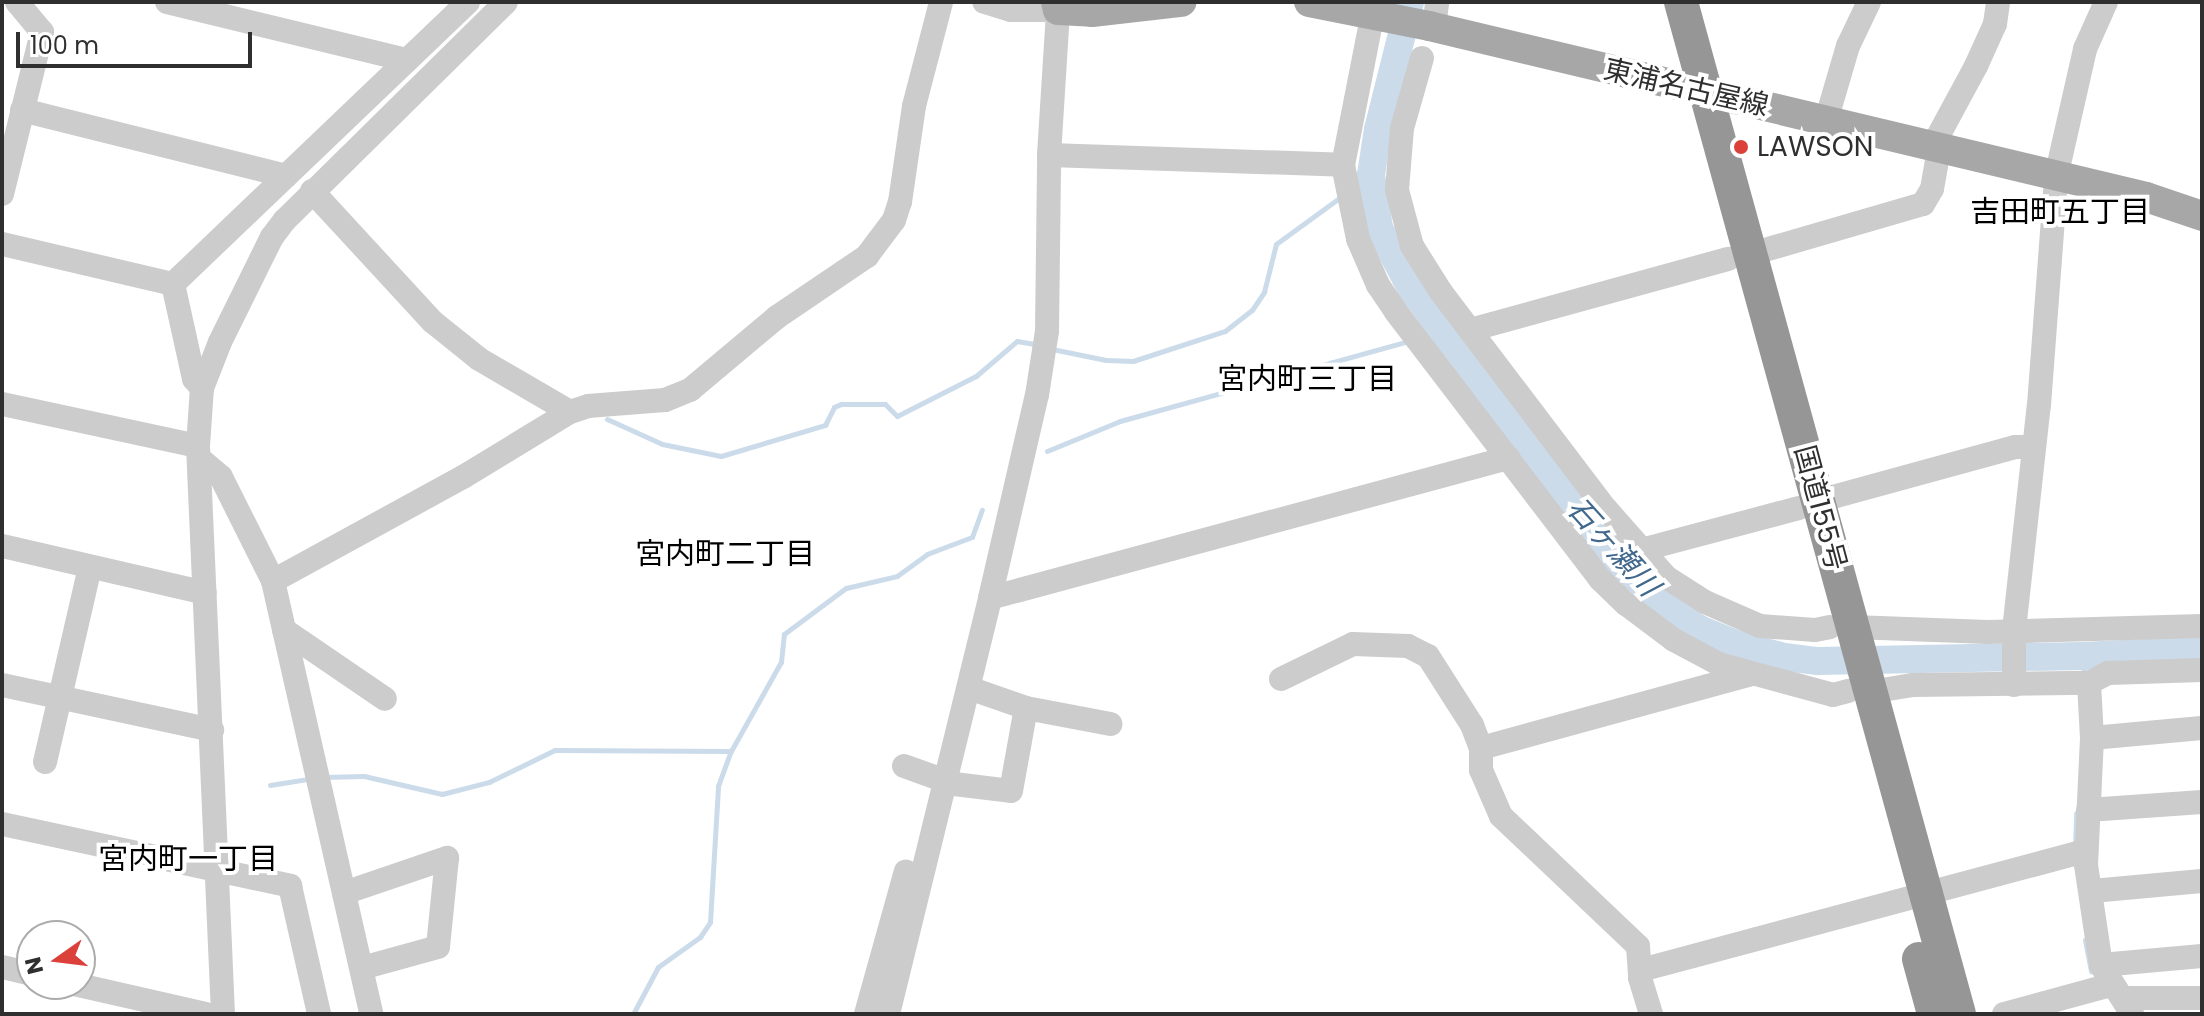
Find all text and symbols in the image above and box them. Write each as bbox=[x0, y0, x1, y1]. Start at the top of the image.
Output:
scale bar bbox=[20, 16, 256, 66]
text: 100 m bbox=[30, 29, 99, 62]
street label: 東浦名古屋線 bbox=[1600, 53, 1772, 123]
place label: LAWSON bbox=[1757, 130, 1873, 164]
marker: LAWSON bbox=[1732, 138, 1750, 156]
district label: 吉田町五丁目 bbox=[1970, 194, 2150, 230]
district label: 宮内町三丁目 bbox=[1217, 361, 1397, 397]
street label: 国道155号 bbox=[1787, 442, 1853, 574]
water label: 石ヶ瀬川 bbox=[1559, 490, 1667, 604]
district label: 宮内町二丁目 bbox=[635, 536, 815, 572]
district label: 宮内町一丁目 bbox=[98, 841, 278, 877]
north arrow bbox=[16, 920, 96, 1000]
text: N bbox=[17, 954, 51, 977]

